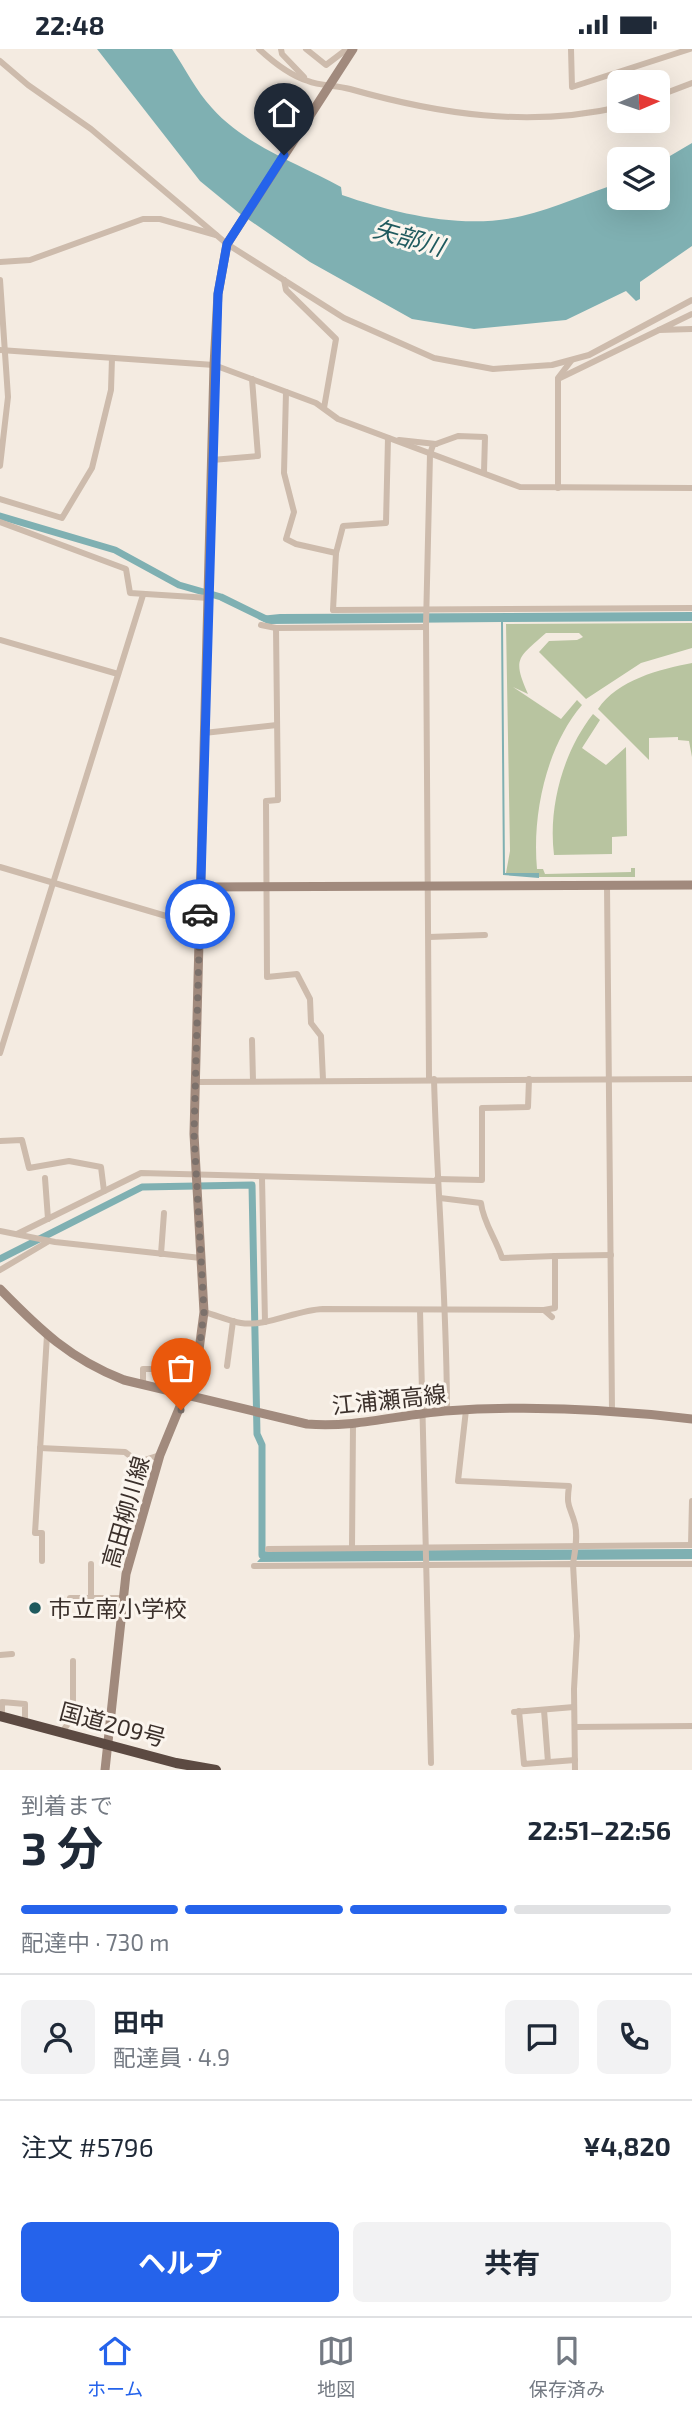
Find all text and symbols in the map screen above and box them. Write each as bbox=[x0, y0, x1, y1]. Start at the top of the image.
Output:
text: 22:48 bbox=[35, 9, 105, 40]
north arrow bbox=[607, 70, 670, 133]
map controls bbox=[607, 70, 670, 210]
pin bbox=[254, 83, 314, 155]
icon: home bbox=[265, 94, 303, 132]
button: layers bbox=[607, 147, 670, 210]
water label: 矢部川 bbox=[370, 213, 450, 262]
courier bbox=[165, 879, 235, 949]
icon: car bbox=[181, 895, 219, 933]
pin bbox=[151, 1338, 211, 1410]
icon: bag bbox=[162, 1349, 200, 1387]
street label: 江浦瀬高線 bbox=[330, 1379, 448, 1419]
street label: 高田柳川線 bbox=[96, 1453, 154, 1571]
place label: 市立南小学校 bbox=[49, 1594, 187, 1622]
marker: 市立南小学校 bbox=[27, 1600, 43, 1616]
street label: 国道209号 bbox=[57, 1696, 169, 1752]
text: 到着まで bbox=[21, 1791, 113, 1819]
text: 22:51–22:56 bbox=[527, 1814, 671, 1845]
text: 3 分 bbox=[21, 1819, 103, 1874]
text: 配達中 · 730 m bbox=[21, 1928, 169, 1956]
button: person bbox=[21, 2000, 95, 2074]
button: chat bbox=[505, 2000, 579, 2074]
button: phone bbox=[597, 2000, 671, 2074]
text: 田中 bbox=[113, 2006, 165, 2037]
text: 配達員 · 4.9 bbox=[113, 2043, 230, 2071]
text: ¥4,820 bbox=[583, 2130, 671, 2161]
text: 注文 #5796 bbox=[21, 2131, 154, 2162]
button: ヘルプ bbox=[21, 2222, 339, 2302]
button: 共有 bbox=[353, 2222, 671, 2302]
tab: ホーム bbox=[87, 2332, 143, 2401]
tab: 地図 bbox=[317, 2332, 355, 2401]
tab: 保存済み bbox=[529, 2332, 605, 2401]

